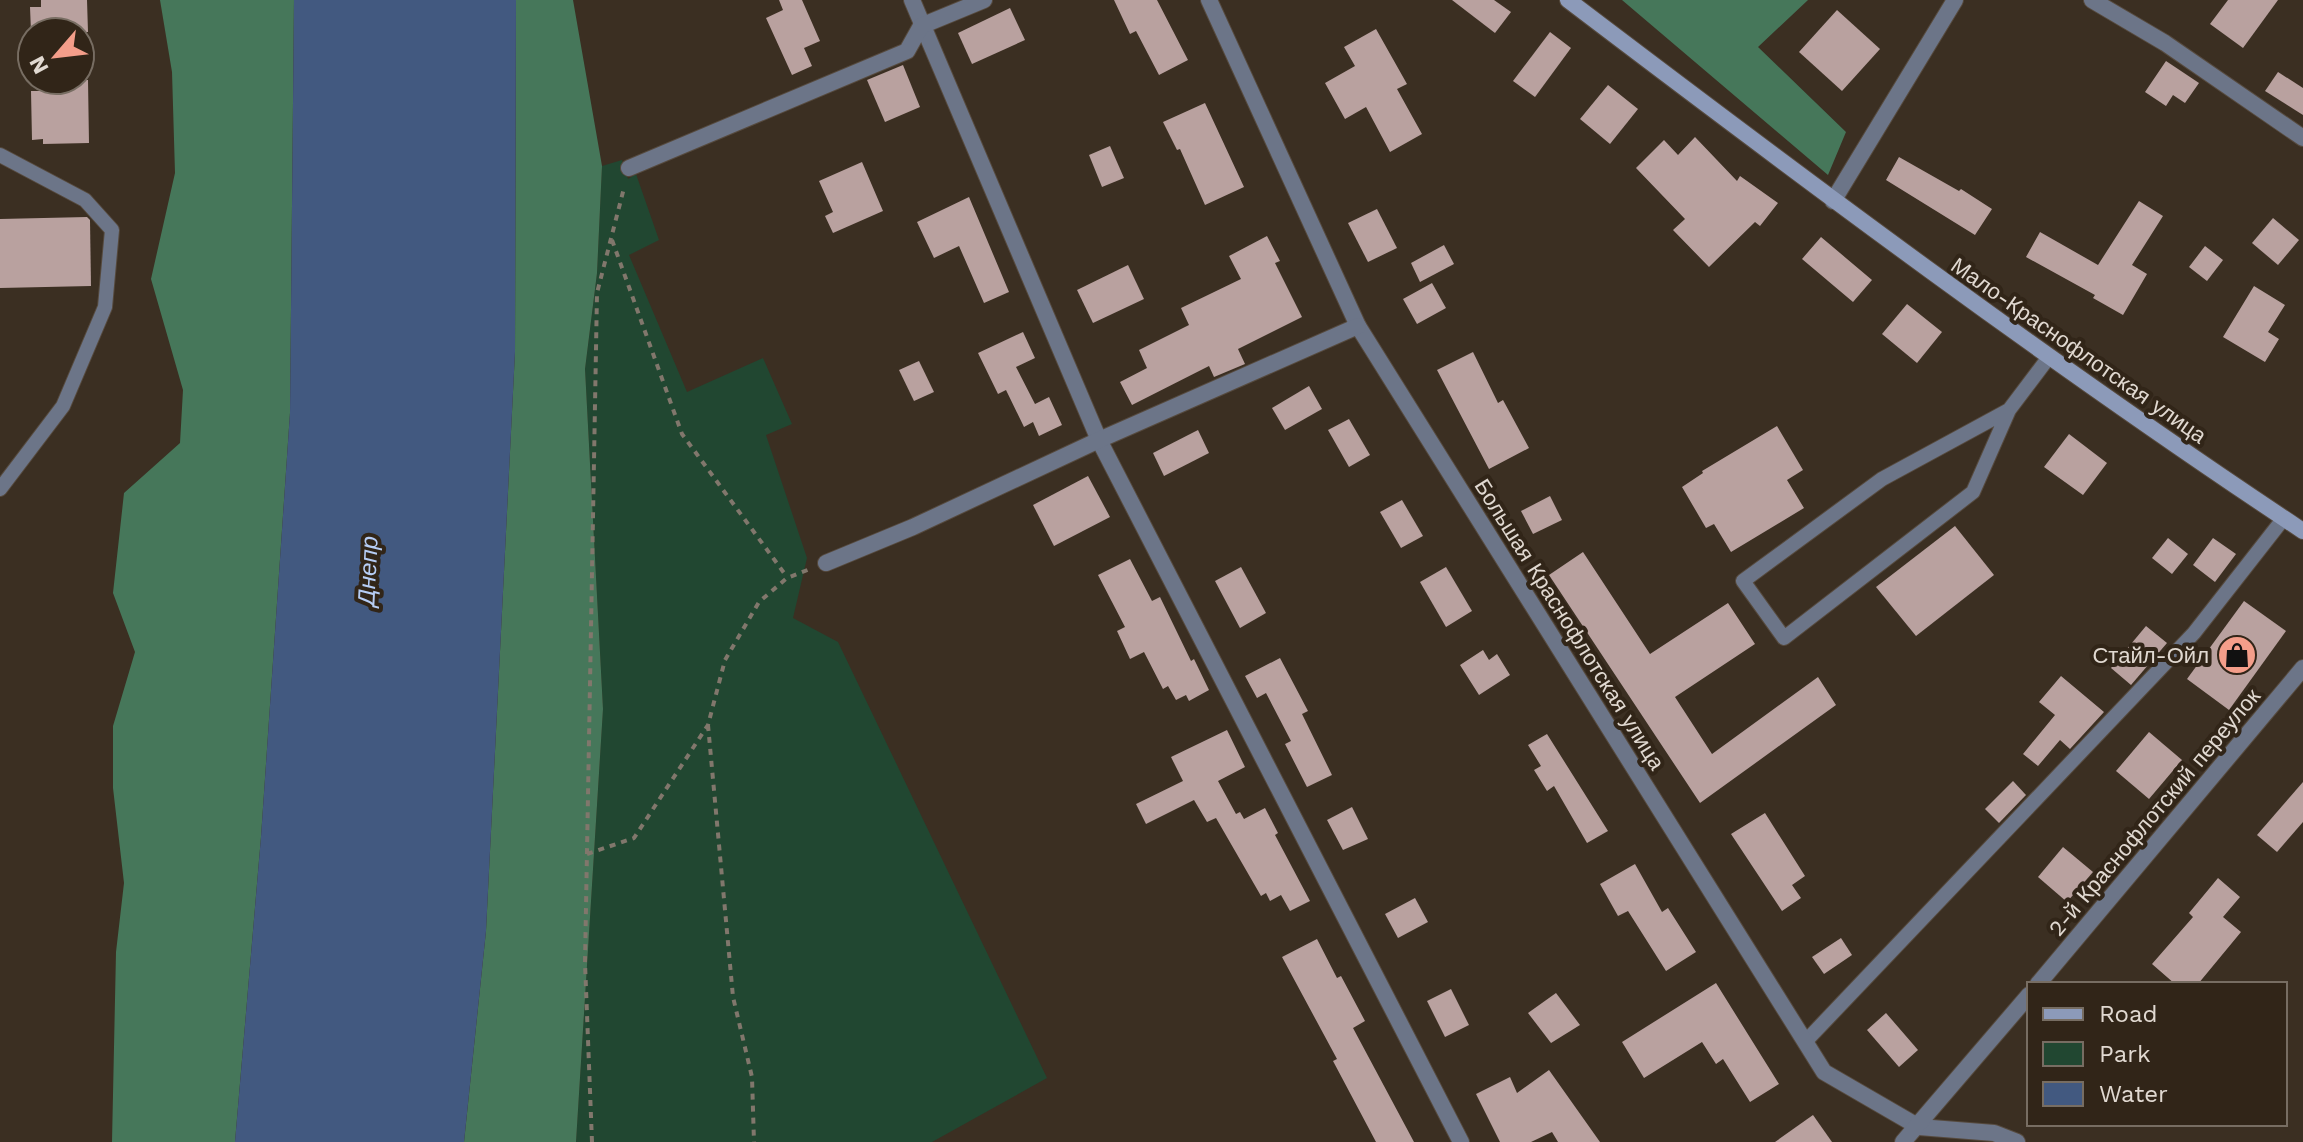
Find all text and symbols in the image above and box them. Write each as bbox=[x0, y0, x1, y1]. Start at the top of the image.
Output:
north arrow bbox=[16, 16, 96, 96]
text: N bbox=[24, 52, 54, 78]
street label: Мало-Краснофлотская улица bbox=[1946, 253, 2212, 449]
street label: Большая Краснофлотская улица bbox=[1469, 474, 1670, 775]
water label: Днепр bbox=[352, 535, 384, 610]
shop icon: Стайл-Ойл bbox=[2216, 634, 2258, 676]
place label: Стайл-Ойл bbox=[2092, 643, 2209, 668]
street label: 2-й Краснофлотский переулок bbox=[2044, 683, 2265, 941]
legend bbox=[2027, 982, 2287, 1126]
text: Road bbox=[2099, 1000, 2158, 1028]
text: Park bbox=[2099, 1040, 2151, 1068]
text: Water bbox=[2099, 1080, 2168, 1108]

